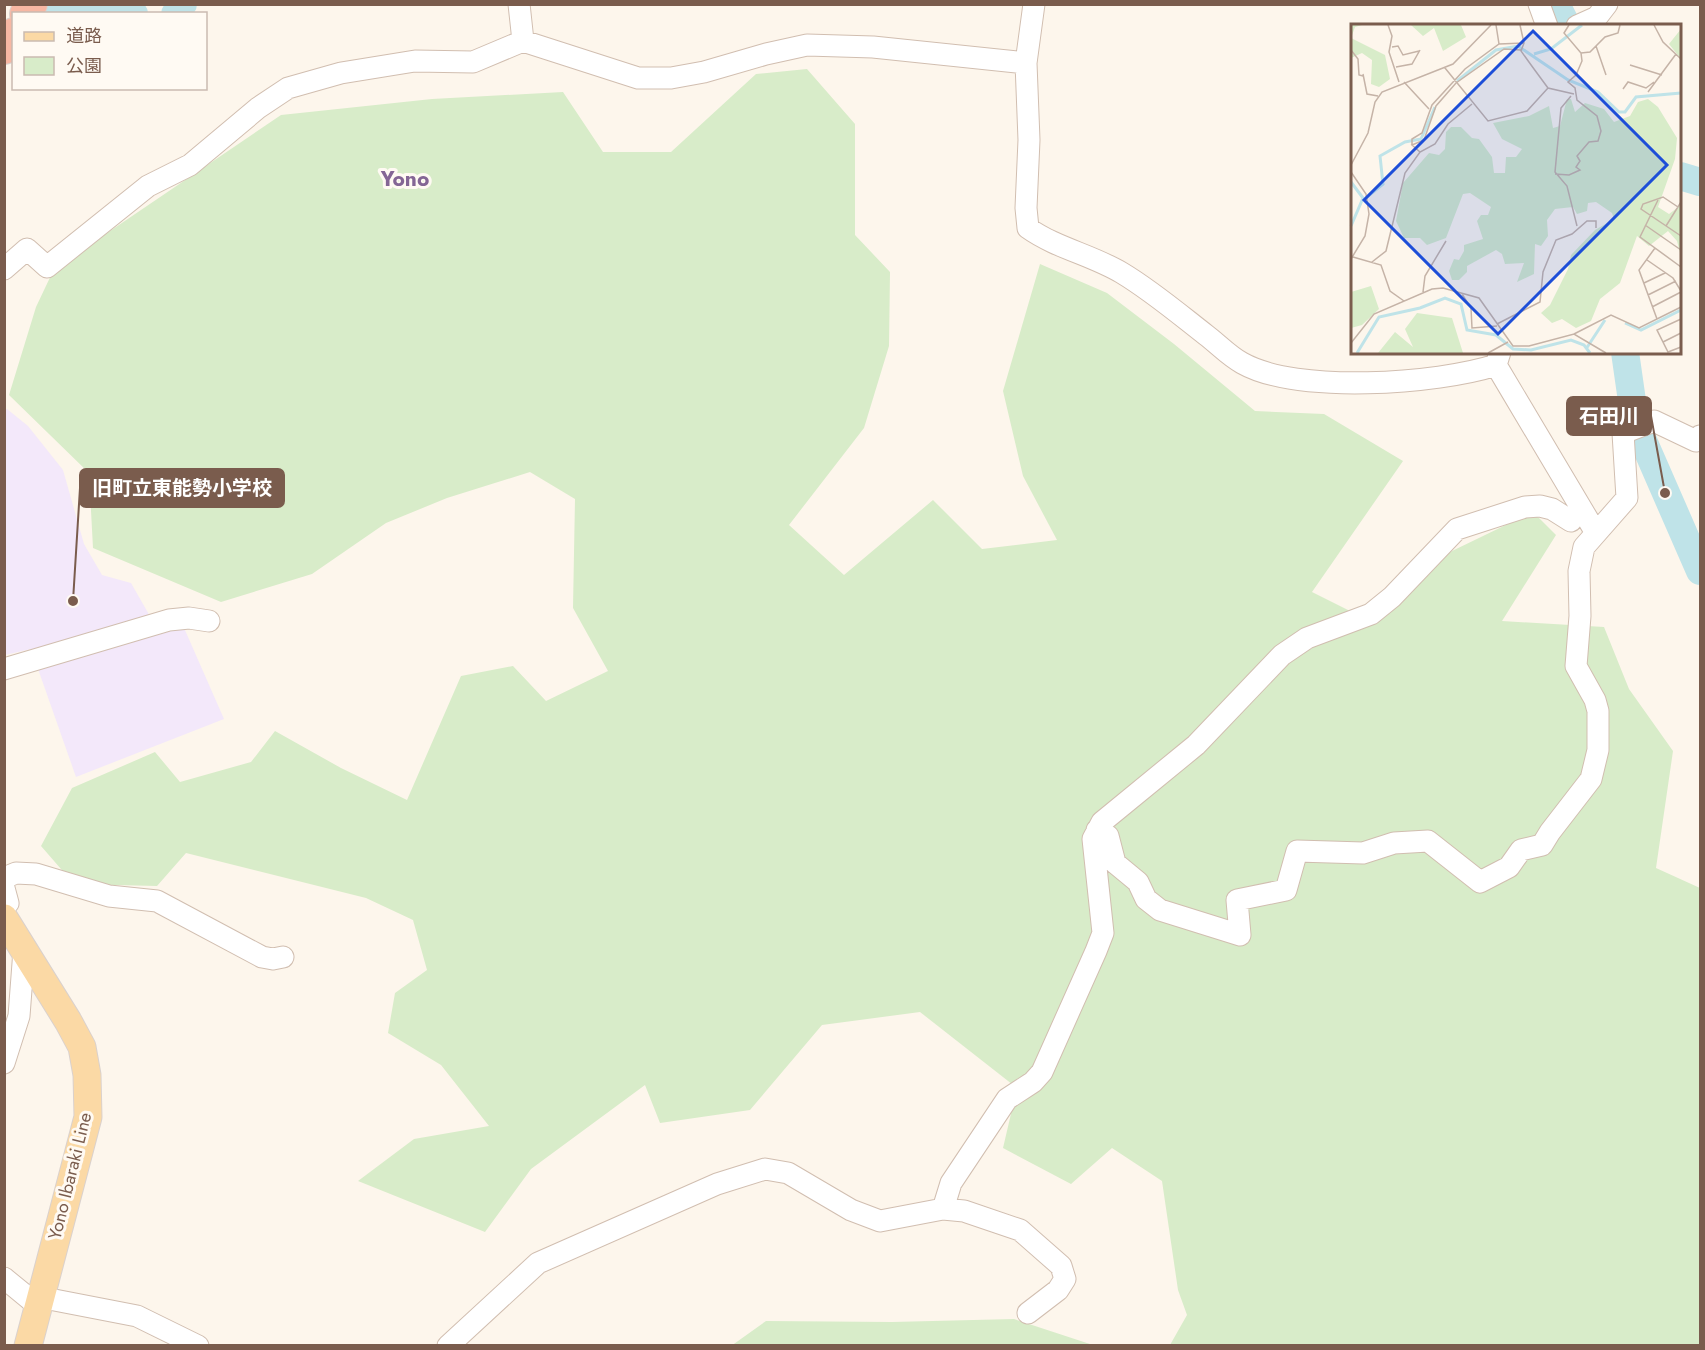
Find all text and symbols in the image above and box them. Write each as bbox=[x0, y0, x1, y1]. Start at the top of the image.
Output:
legend bbox=[12, 12, 207, 90]
text: 道路 bbox=[66, 23, 102, 49]
inset map bbox=[1351, 24, 1681, 354]
text: 公園 bbox=[66, 53, 102, 79]
district label: Yono bbox=[380, 164, 429, 194]
callout: 石田川 bbox=[1567, 397, 1651, 435]
text: 石田川 bbox=[1579, 402, 1639, 431]
callout: 旧町立東能勢小学校 bbox=[80, 469, 284, 507]
text: 旧町立東能勢小学校 bbox=[92, 474, 272, 503]
street label: Yono Ibaraki Line bbox=[42, 1110, 98, 1242]

